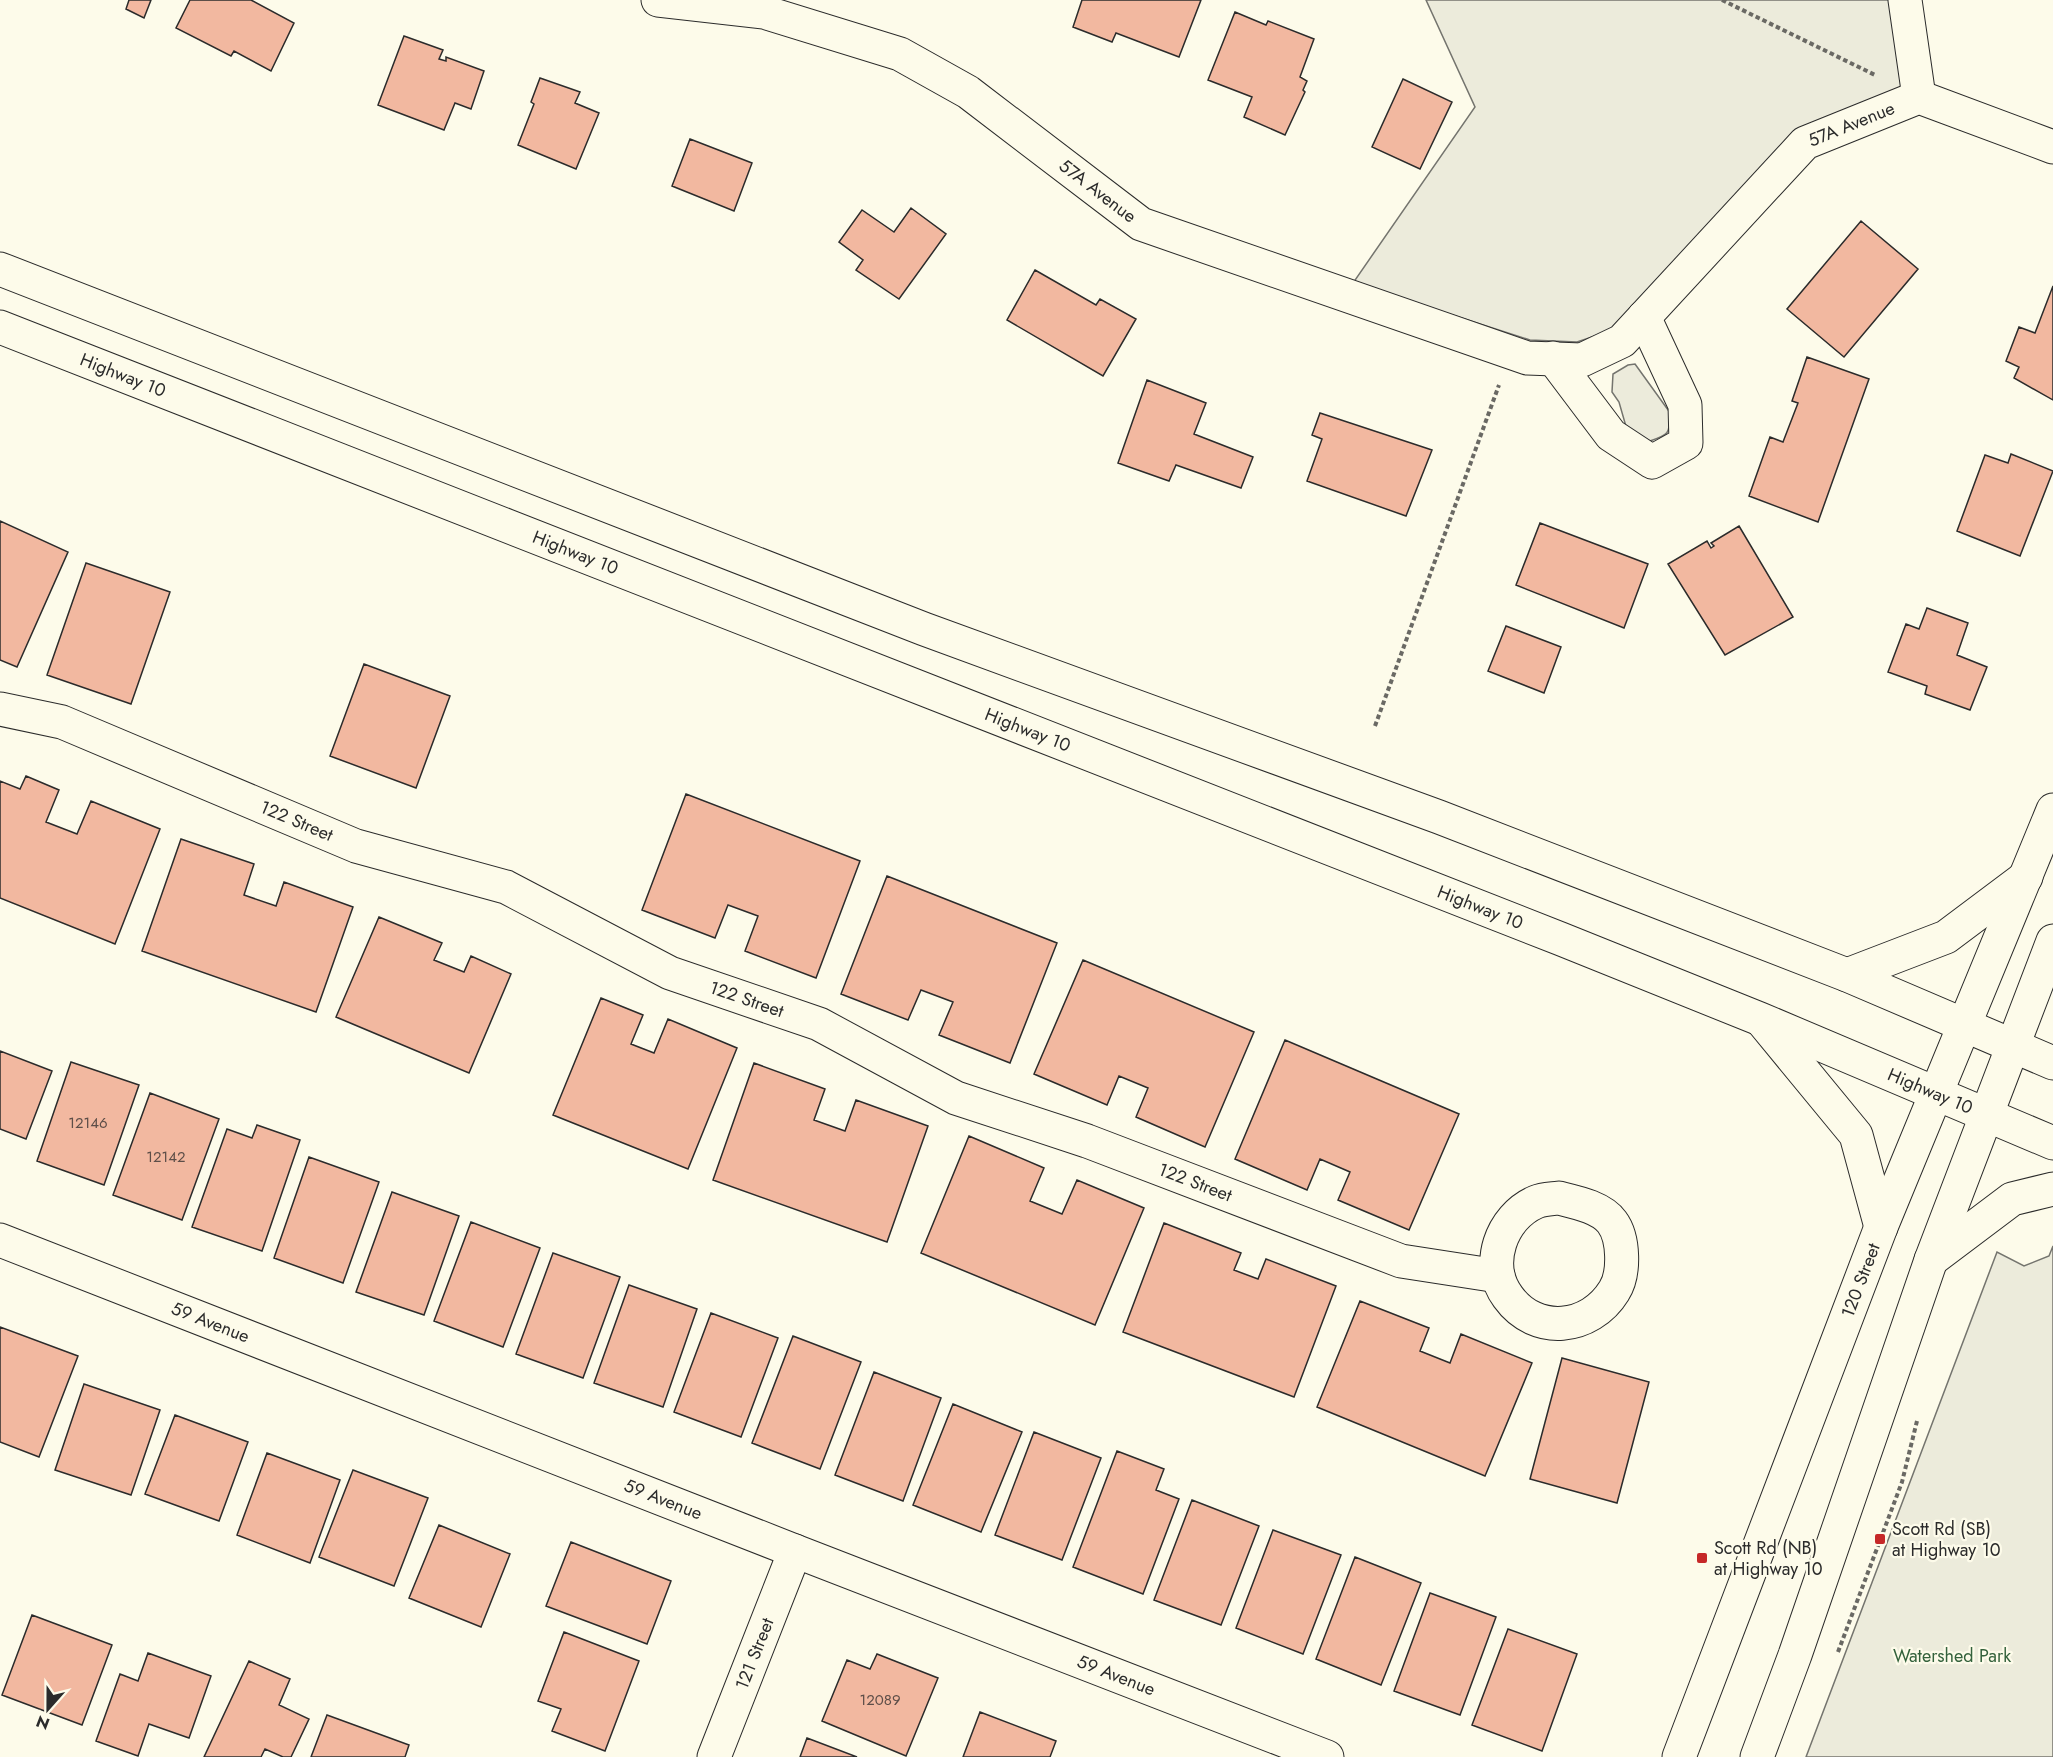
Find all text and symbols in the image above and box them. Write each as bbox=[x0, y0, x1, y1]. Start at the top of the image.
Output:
street label: 57A Avenue bbox=[1804, 95, 1898, 153]
street label: 57A Avenue bbox=[1054, 153, 1142, 229]
street label: Highway 10 bbox=[76, 347, 170, 404]
street label: Highway 10 bbox=[529, 524, 622, 581]
street label: Highway 10 bbox=[981, 701, 1075, 759]
street label: 122 Street bbox=[256, 794, 338, 848]
street label: Highway 10 bbox=[1434, 879, 1527, 936]
street label: 122 Street bbox=[706, 974, 788, 1024]
street label: Highway 10 bbox=[1884, 1061, 1977, 1121]
house number: 12146 bbox=[68, 1112, 108, 1134]
house number: 12142 bbox=[146, 1146, 186, 1168]
street label: 122 Street bbox=[1155, 1156, 1236, 1208]
street label: 120 Street bbox=[1835, 1239, 1887, 1321]
street label: 59 Avenue bbox=[168, 1295, 253, 1349]
street label: 59 Avenue bbox=[620, 1472, 706, 1526]
place label: Scott Rd (SB) at Highway 10 bbox=[1892, 1516, 2001, 1563]
marker: Scott Rd (SB) at Highway 10 bbox=[1873, 1532, 1887, 1546]
place label: Scott Rd (NB) at Highway 10 bbox=[1714, 1535, 1823, 1582]
marker: Scott Rd (NB) at Highway 10 bbox=[1695, 1551, 1709, 1565]
street label: 121 Street bbox=[729, 1613, 781, 1693]
park label: Watershed Park bbox=[1893, 1643, 2011, 1669]
street label: 59 Avenue bbox=[1073, 1648, 1159, 1702]
north arrow bbox=[18, 1679, 78, 1739]
house number: 12089 bbox=[859, 1689, 901, 1711]
text: N bbox=[33, 1710, 53, 1736]

